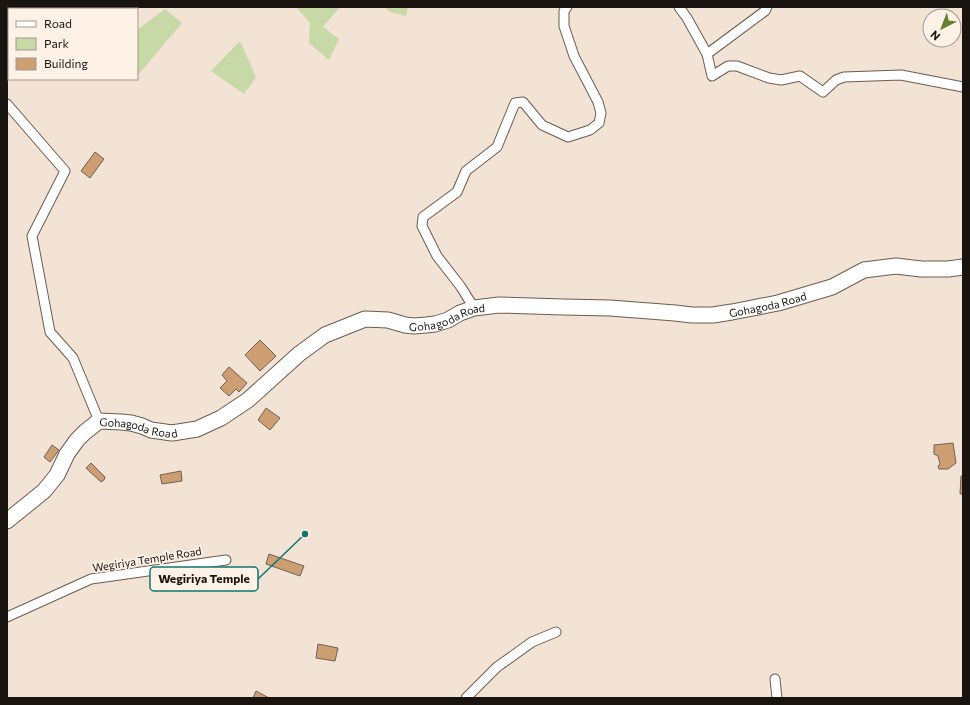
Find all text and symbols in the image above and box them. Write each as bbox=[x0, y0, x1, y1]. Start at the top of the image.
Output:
legend bbox=[8, 8, 138, 80]
north arrow bbox=[922, 8, 962, 48]
text: Road bbox=[44, 16, 72, 30]
text: N bbox=[928, 28, 942, 43]
text: Park bbox=[44, 36, 70, 50]
text: Building bbox=[44, 56, 88, 70]
street label: Gohagoda Road bbox=[728, 288, 808, 319]
street label: Gohagoda Road bbox=[408, 300, 486, 333]
street label: Gohagoda Road bbox=[99, 415, 178, 440]
street label: Wegiriya Temple Road bbox=[92, 544, 202, 574]
callout: Wegiriya Temple bbox=[150, 567, 258, 591]
text: Wegiriya Temple bbox=[158, 571, 250, 585]

